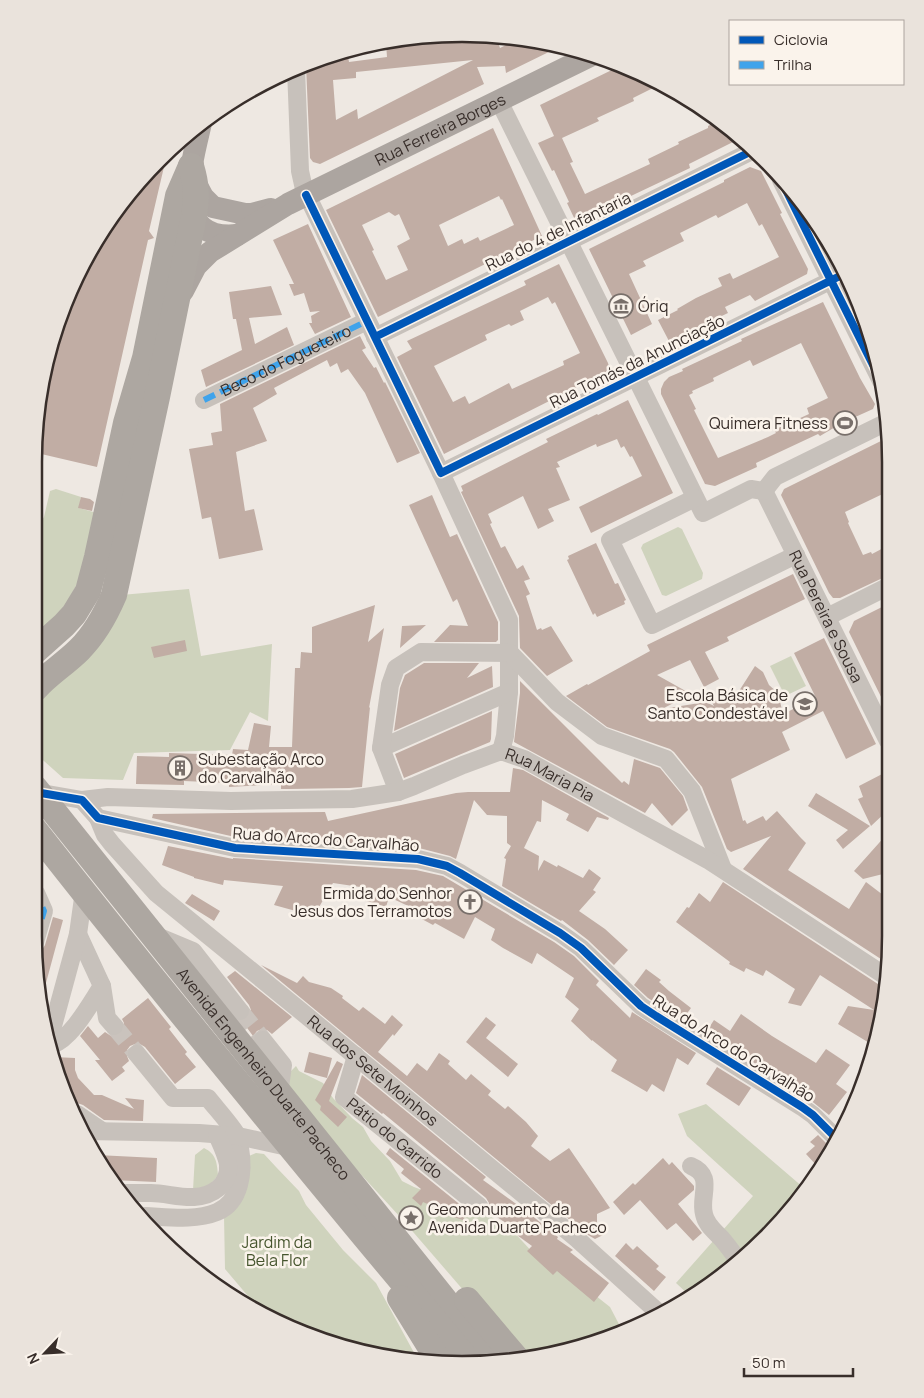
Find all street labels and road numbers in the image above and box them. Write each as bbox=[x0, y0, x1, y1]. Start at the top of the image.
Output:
street label: Rua Ferreira Borges bbox=[371, 88, 509, 171]
street label: Rua do 4 de Infantaria bbox=[482, 186, 634, 276]
street label: Rua Tomás da Anunciação bbox=[546, 309, 728, 413]
street label: Beco do Fogueteiro bbox=[217, 319, 355, 401]
street label: Rua Pereira e Sousa bbox=[784, 546, 868, 687]
street label: Rua Maria Pia bbox=[502, 742, 599, 807]
street label: Rua do Arco do Carvalhão bbox=[232, 821, 420, 857]
street label: Avenida Engenheiro Duarte Pacheco bbox=[172, 963, 356, 1185]
street label: Rua do Arco do Carvalhão bbox=[649, 989, 819, 1107]
street label: Rua dos Sete Moinhos bbox=[303, 1010, 443, 1131]
street label: Pátio do Garrido bbox=[342, 1093, 447, 1184]

